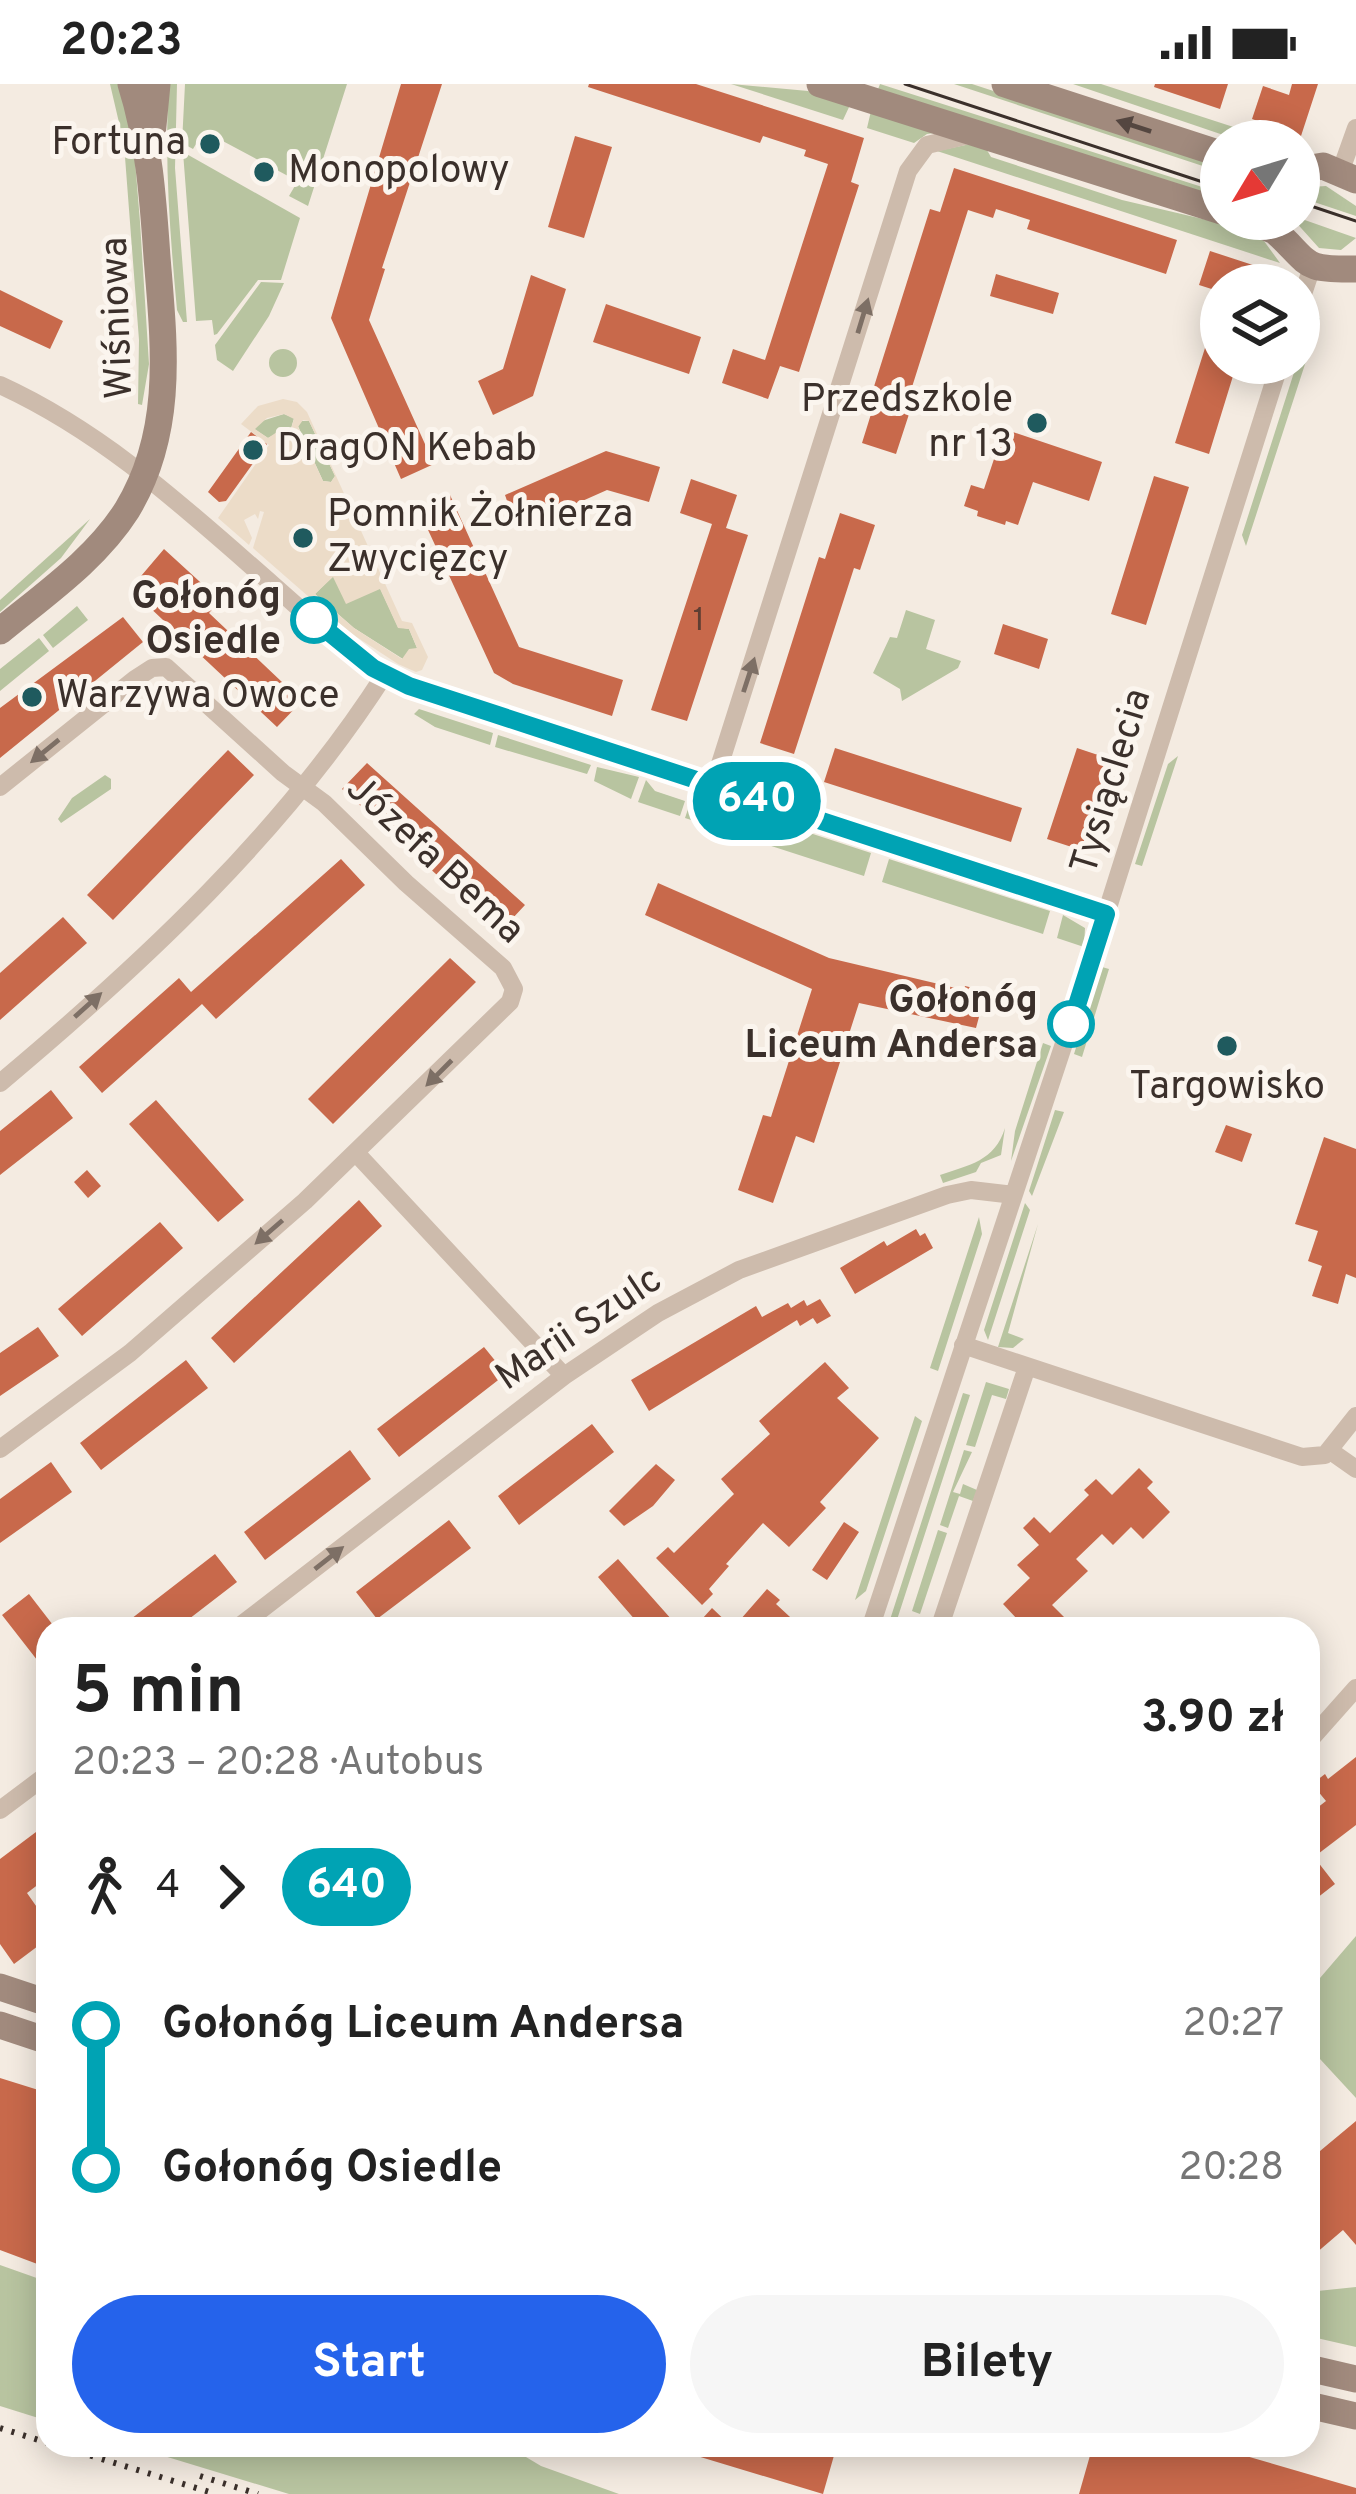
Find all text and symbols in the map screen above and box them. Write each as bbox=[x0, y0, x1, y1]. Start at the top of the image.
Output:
text: 20:23 bbox=[60, 14, 183, 71]
one-way arrow bbox=[1115, 115, 1152, 134]
place label: Fortuna bbox=[51, 120, 186, 169]
north arrow bbox=[1200, 120, 1320, 240]
map controls bbox=[1200, 120, 1320, 384]
marker: Fortuna bbox=[197, 131, 223, 157]
place label: Monopolowy bbox=[288, 148, 510, 197]
marker: Monopolowy bbox=[251, 159, 277, 185]
street label: Wiśniowa bbox=[92, 236, 146, 400]
button: layers bbox=[1200, 264, 1320, 384]
one-way arrow bbox=[854, 297, 873, 334]
place label: Przedszkole nr 13 bbox=[801, 377, 1013, 471]
marker: Przedszkole nr 13 bbox=[1024, 410, 1050, 436]
place label: DragON Kebab bbox=[277, 426, 537, 475]
marker: DragON Kebab bbox=[240, 437, 266, 463]
place label: Pomnik Żołnierza Zwycięzcy bbox=[327, 490, 633, 586]
marker: Pomnik Żołnierza Zwycięzcy bbox=[290, 525, 316, 551]
place label: Gołonóg Osiedle bbox=[131, 574, 281, 668]
marker: Gołonóg Osiedle bbox=[292, 598, 336, 642]
house number: 1 bbox=[693, 601, 705, 643]
one-way arrow bbox=[740, 656, 759, 693]
place label: Warzywa Owoce bbox=[56, 673, 340, 722]
street label: Tysiąclecia bbox=[1062, 683, 1164, 881]
marker: Warzywa Owoce bbox=[19, 684, 45, 710]
one-way arrow bbox=[30, 738, 61, 763]
line badge: 640 bbox=[688, 762, 826, 840]
street label: Józefa Bema bbox=[335, 766, 533, 956]
text: 640 bbox=[717, 774, 797, 827]
place label: Gołonóg Liceum Andersa bbox=[745, 978, 1038, 1072]
one-way arrow bbox=[73, 992, 102, 1019]
marker: Gołonóg Liceum Andersa bbox=[1049, 1002, 1093, 1046]
marker: Targowisko bbox=[1214, 1033, 1240, 1059]
one-way arrow bbox=[425, 1059, 453, 1087]
place label: Targowisko bbox=[1129, 1064, 1325, 1113]
one-way arrow bbox=[254, 1218, 284, 1245]
street label: Marii Szulc bbox=[488, 1257, 672, 1403]
one-way arrow bbox=[313, 1546, 344, 1570]
text: 5 min bbox=[72, 1653, 244, 1736]
text: 3.90 zł bbox=[1141, 1691, 1284, 1748]
text: 20:23 – 20:28 · Autobus bbox=[72, 1740, 484, 1789]
icon: walk bbox=[72, 1854, 138, 1920]
icon: forward bbox=[198, 1854, 264, 1920]
text: 640 bbox=[306, 1860, 387, 1913]
text: 4 bbox=[156, 1863, 180, 1912]
text: Gołonóg Liceum Andersa bbox=[162, 1997, 684, 2054]
text: 20:27 bbox=[1182, 2001, 1284, 2050]
text: Gołonóg Osiedle bbox=[162, 2141, 502, 2198]
text: 20:28 bbox=[1179, 2145, 1284, 2194]
button: Start bbox=[72, 2295, 666, 2433]
button: Bilety bbox=[690, 2295, 1284, 2433]

